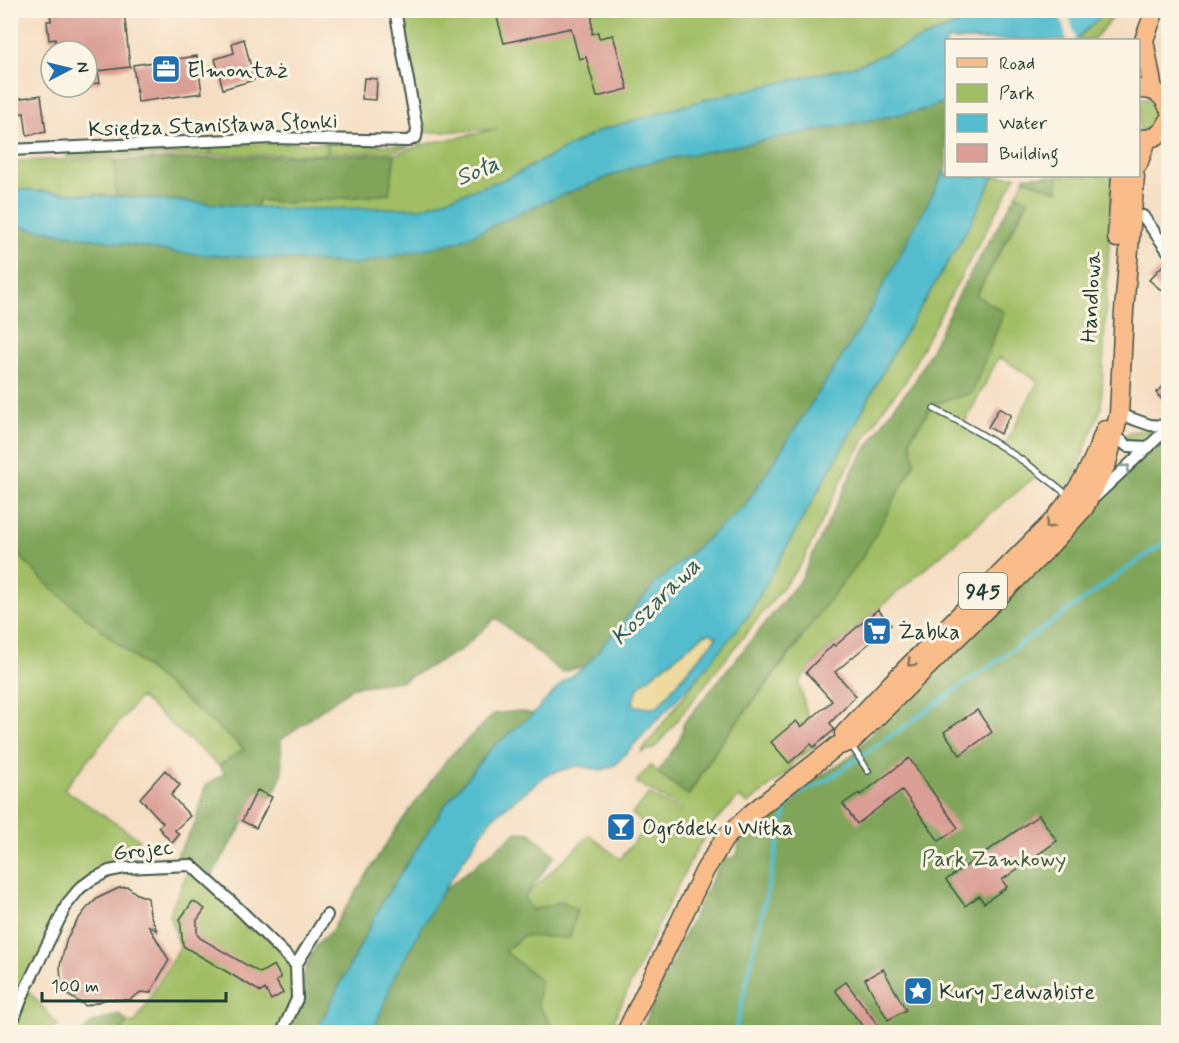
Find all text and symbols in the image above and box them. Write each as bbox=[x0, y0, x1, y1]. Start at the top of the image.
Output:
north arrow bbox=[39, 39, 99, 99]
legend bbox=[945, 39, 1140, 177]
text: Road bbox=[999, 52, 1035, 76]
office icon: Elmontaż bbox=[150, 53, 182, 85]
place label: Elmontaż bbox=[187, 57, 289, 85]
text: N bbox=[71, 61, 93, 74]
text: Park bbox=[999, 82, 1035, 106]
street label: Księdza Stanisława Słonki bbox=[88, 108, 338, 144]
text: Water bbox=[999, 112, 1048, 136]
text: Building bbox=[999, 142, 1059, 168]
water label: Soła bbox=[451, 149, 504, 194]
street label: Handlowa bbox=[1076, 250, 1108, 344]
one-way arrow bbox=[1119, 464, 1130, 475]
one-way arrow bbox=[1045, 517, 1056, 528]
water label: Koszarawa bbox=[604, 551, 708, 653]
road number: 945 bbox=[959, 573, 1007, 609]
supermarket icon: Żabka bbox=[861, 615, 893, 647]
place label: Żabka bbox=[898, 619, 960, 647]
one-way arrow bbox=[908, 656, 919, 667]
bar icon: Ogródek u Witka bbox=[605, 811, 637, 843]
place label: Ogródek u Witka bbox=[642, 815, 793, 844]
street label: Grojec bbox=[112, 834, 175, 868]
park label: Park Zamkowy bbox=[922, 846, 1066, 874]
scale bar bbox=[42, 965, 226, 1003]
text: 100 m bbox=[51, 975, 99, 999]
place icon: Kury Jedwabiste bbox=[902, 975, 934, 1007]
place label: Kury Jedwabiste bbox=[939, 979, 1095, 1007]

